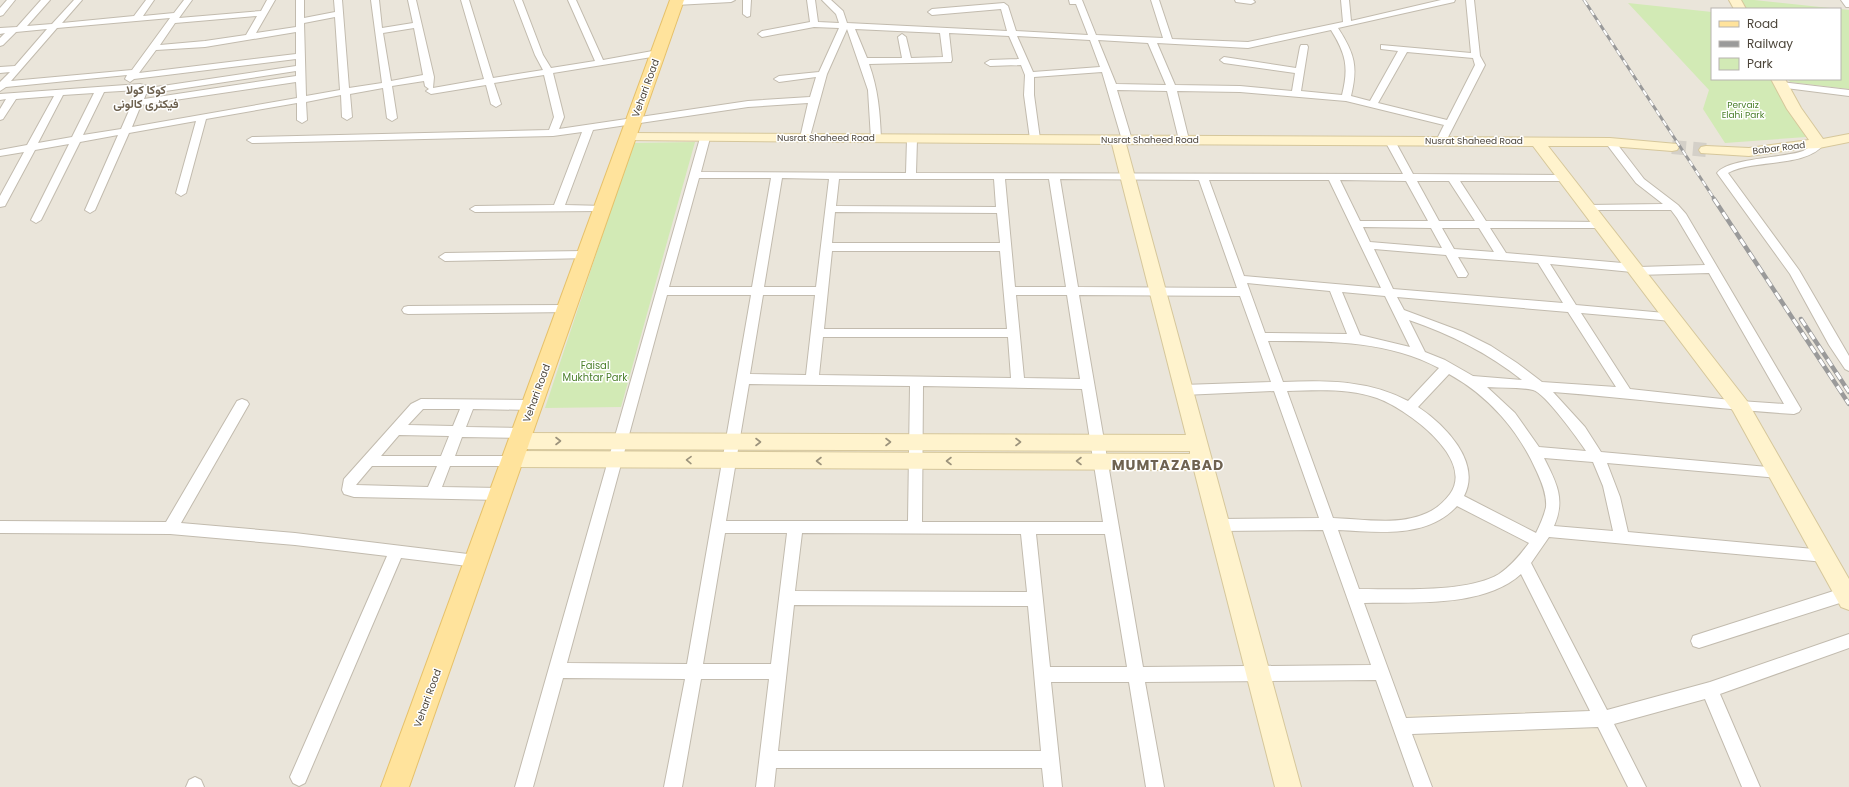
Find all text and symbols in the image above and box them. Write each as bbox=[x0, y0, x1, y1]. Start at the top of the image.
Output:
legend bbox=[1711, 8, 1841, 80]
text: Road bbox=[1747, 15, 1778, 32]
text: Railway bbox=[1747, 35, 1793, 52]
text: Park bbox=[1747, 55, 1774, 72]
street label: Vehari Road bbox=[628, 57, 663, 119]
district label: کوکا کولا فیکٹری کالونی bbox=[113, 81, 179, 112]
park label: Pervaiz Elahi Park bbox=[1722, 99, 1765, 121]
street label: Nusrat Shaheed Road bbox=[777, 132, 875, 144]
street label: Nusrat Shaheed Road bbox=[1101, 134, 1199, 146]
street label: Nusrat Shaheed Road bbox=[1425, 135, 1523, 147]
street label: Babar Road bbox=[1752, 139, 1806, 157]
park label: Faisal Mukhtar Park bbox=[563, 358, 628, 385]
street label: Vehari Road bbox=[519, 362, 554, 424]
one-way arrow bbox=[555, 437, 561, 445]
one-way arrow bbox=[755, 438, 761, 446]
one-way arrow bbox=[885, 438, 891, 446]
one-way arrow bbox=[1015, 438, 1021, 446]
district label: MUMTAZABAD bbox=[1112, 455, 1224, 475]
one-way arrow bbox=[686, 456, 692, 464]
one-way arrow bbox=[816, 457, 822, 465]
one-way arrow bbox=[946, 457, 952, 465]
one-way arrow bbox=[1076, 457, 1082, 465]
street label: Vehari Road bbox=[410, 667, 445, 729]

